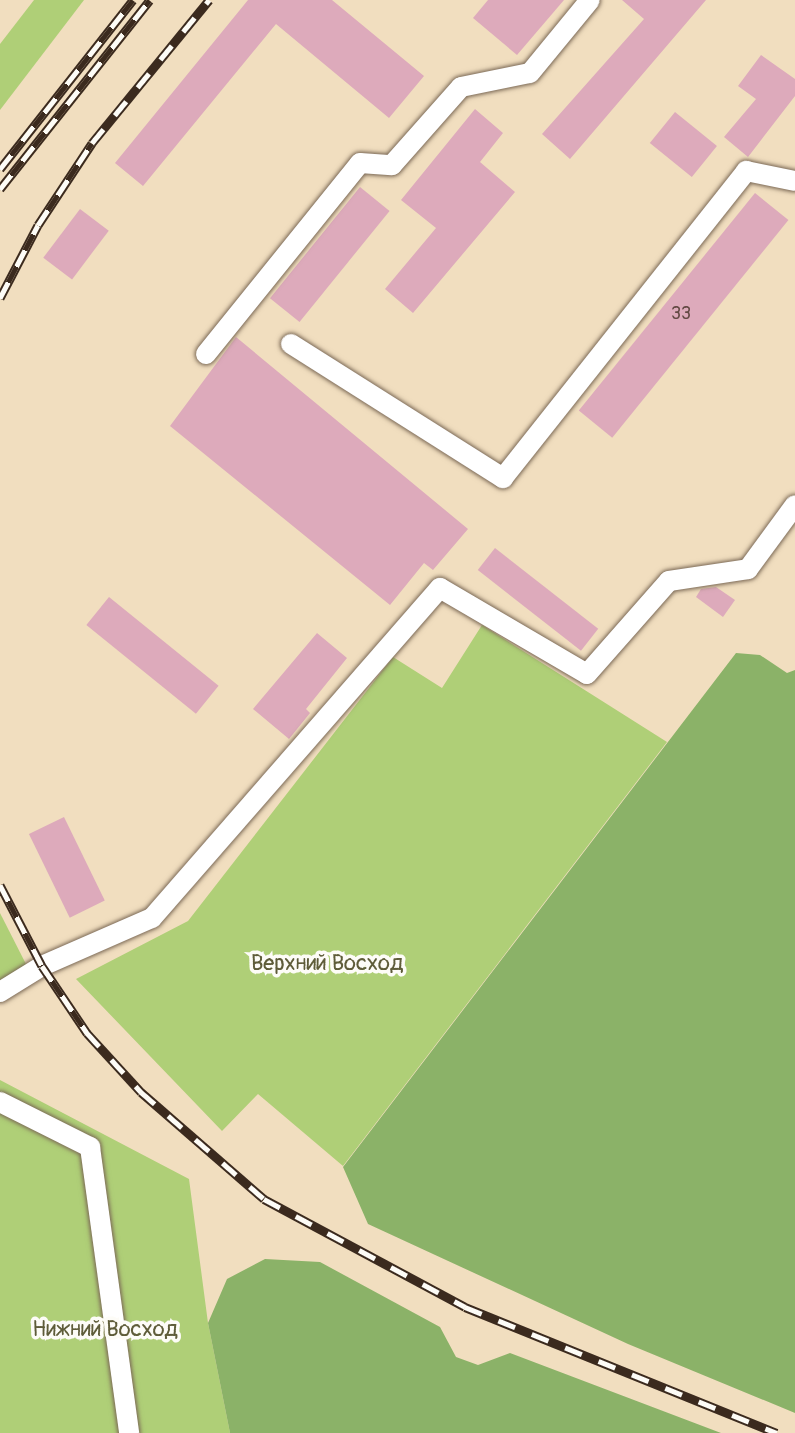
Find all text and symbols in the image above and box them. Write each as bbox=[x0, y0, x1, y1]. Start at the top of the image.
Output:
house number: 33 bbox=[671, 303, 691, 325]
park label: Верхний Восход bbox=[251, 951, 403, 977]
park label: Нижний Восход bbox=[32, 1317, 178, 1343]

